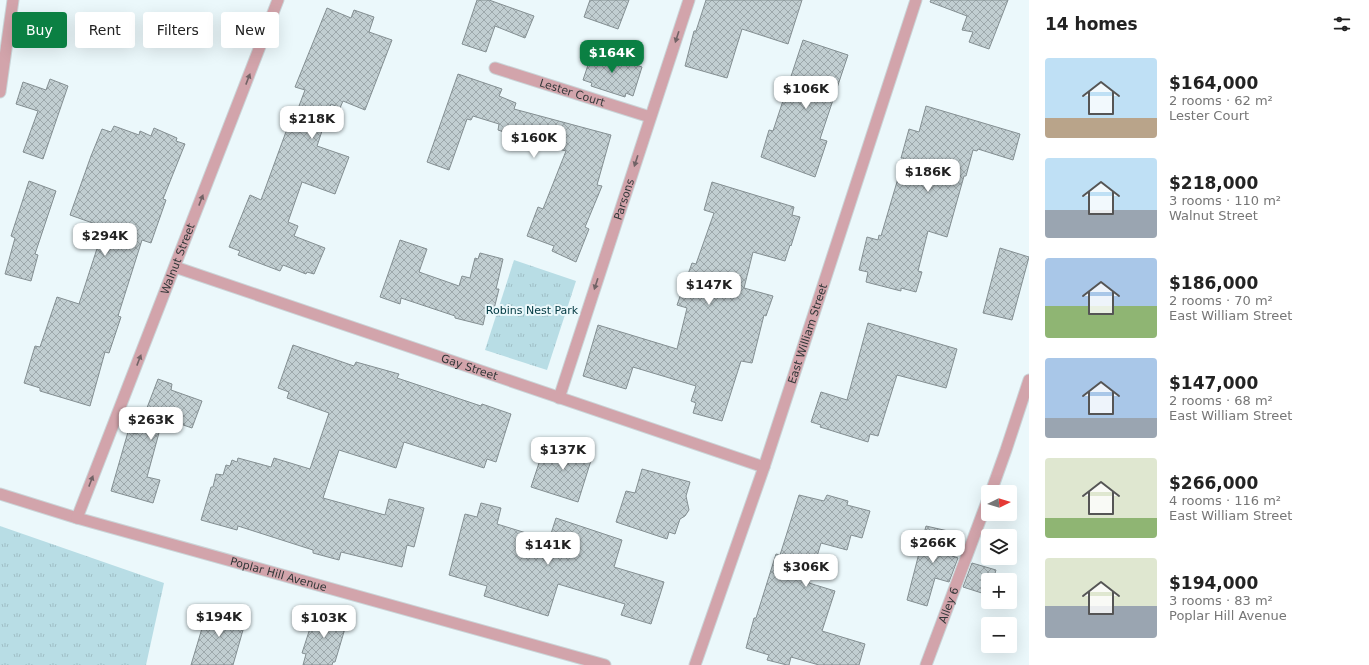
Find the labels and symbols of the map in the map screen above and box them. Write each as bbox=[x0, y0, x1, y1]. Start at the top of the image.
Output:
one-way arrow bbox=[673, 31, 679, 43]
pin: $164K bbox=[584, 40, 640, 74]
one-way arrow bbox=[245, 72, 251, 84]
street label: Lester Court bbox=[538, 76, 607, 110]
pin: $106K bbox=[778, 76, 834, 110]
pin: $218K bbox=[284, 106, 340, 140]
pin: $160K bbox=[506, 125, 562, 159]
one-way arrow bbox=[633, 155, 639, 167]
pin: $186K bbox=[900, 159, 956, 193]
street label: Parsons bbox=[612, 177, 637, 222]
one-way arrow bbox=[199, 194, 205, 206]
street label: Walnut Street bbox=[158, 221, 198, 296]
pin: $294K bbox=[77, 223, 133, 257]
pin: $147K bbox=[681, 272, 737, 306]
one-way arrow bbox=[593, 279, 599, 291]
street label: East William Street bbox=[786, 281, 830, 385]
park label: Robins Nest Park bbox=[486, 304, 579, 317]
street label: Gay Street bbox=[439, 352, 500, 383]
one-way arrow bbox=[136, 354, 142, 366]
pin: $263K bbox=[123, 407, 179, 441]
pin: $137K bbox=[535, 437, 591, 471]
one-way arrow bbox=[88, 476, 94, 487]
north arrow bbox=[981, 485, 1017, 521]
pin: $266K bbox=[905, 530, 961, 564]
pin: $141K bbox=[520, 532, 576, 566]
pin: $306K bbox=[778, 554, 834, 588]
street label: Poplar Hill Avenue bbox=[229, 555, 329, 594]
street label: Alley 6 bbox=[936, 585, 962, 625]
pin: $194K bbox=[191, 604, 247, 638]
pin: $103K bbox=[296, 605, 352, 639]

